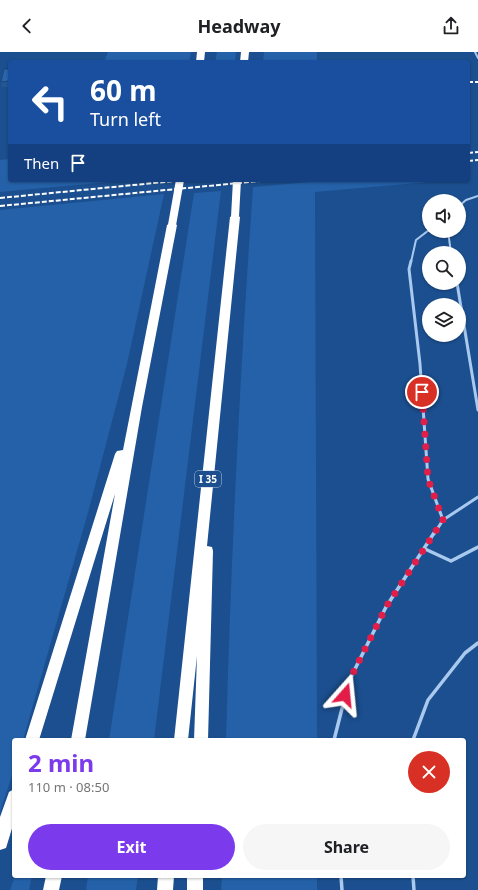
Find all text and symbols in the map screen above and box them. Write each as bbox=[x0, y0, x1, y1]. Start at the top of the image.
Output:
text: Headway bbox=[197, 14, 281, 38]
icon: back bbox=[16, 15, 38, 37]
icon: share bbox=[440, 15, 462, 37]
text: 60 m bbox=[90, 71, 157, 109]
icon: left bbox=[24, 76, 76, 128]
text: Turn left bbox=[90, 107, 161, 131]
icon: arrive bbox=[67, 152, 89, 174]
text: Then bbox=[24, 153, 59, 173]
map controls bbox=[422, 194, 466, 342]
button: sound bbox=[422, 194, 466, 238]
button: search bbox=[422, 246, 466, 290]
button: layers bbox=[422, 298, 466, 342]
pin bbox=[405, 375, 439, 409]
icon: arrive bbox=[411, 381, 433, 403]
road number: I 35 bbox=[195, 471, 221, 487]
position arrow bbox=[324, 674, 366, 716]
text: 2 min bbox=[28, 746, 94, 779]
button: close bbox=[408, 751, 450, 793]
text: 110 m · 08:50 bbox=[28, 778, 109, 796]
button: Exit bbox=[28, 824, 235, 870]
button: Share bbox=[243, 824, 450, 870]

